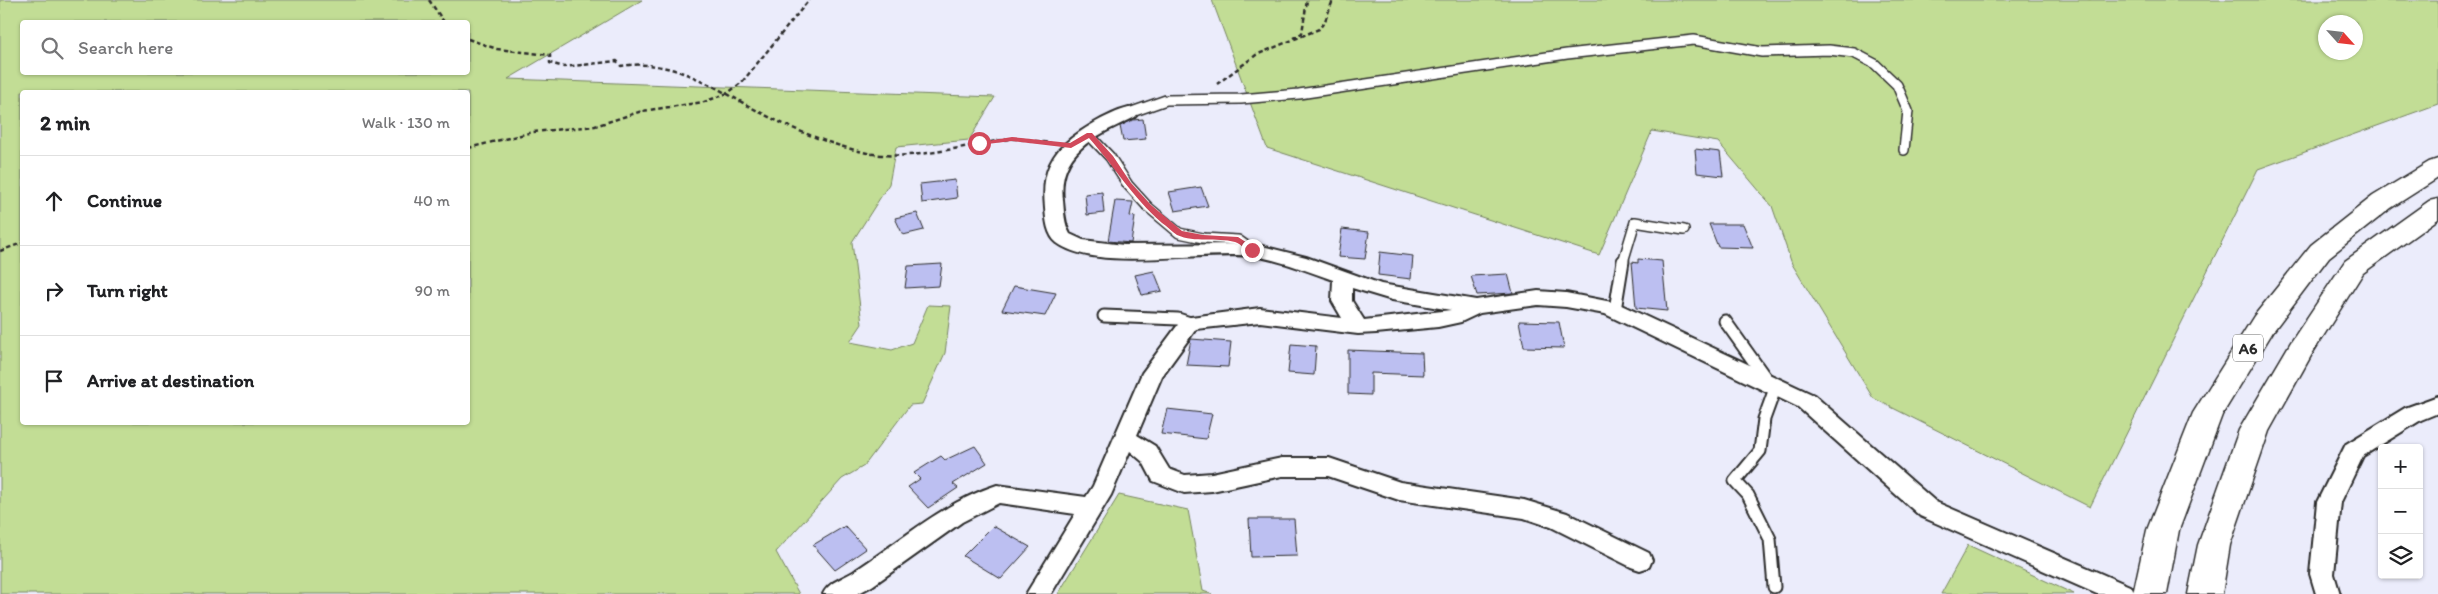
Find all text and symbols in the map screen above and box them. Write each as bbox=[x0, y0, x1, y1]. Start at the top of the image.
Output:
north arrow bbox=[2318, 15, 2363, 60]
search box bbox=[20, 20, 470, 75]
icon: search bbox=[38, 34, 66, 62]
text: Search here bbox=[78, 36, 173, 59]
text: 2 min bbox=[40, 110, 90, 135]
text: Walk · 130 m bbox=[362, 113, 450, 132]
route start bbox=[968, 132, 991, 155]
icon: ahead bbox=[40, 187, 68, 215]
text: Continue bbox=[87, 189, 162, 212]
text: 40 m bbox=[413, 191, 450, 210]
route end bbox=[1241, 239, 1264, 262]
icon: right bbox=[40, 277, 68, 305]
text: Turn right bbox=[87, 279, 168, 302]
text: 90 m bbox=[415, 281, 450, 300]
road number: A6 bbox=[2233, 334, 2263, 362]
icon: arrive bbox=[40, 367, 68, 395]
text: Arrive at destination bbox=[87, 369, 254, 392]
map controls bbox=[2378, 444, 2423, 579]
button: + bbox=[2378, 444, 2423, 489]
button: − bbox=[2378, 489, 2423, 534]
button: layers bbox=[2378, 534, 2423, 579]

